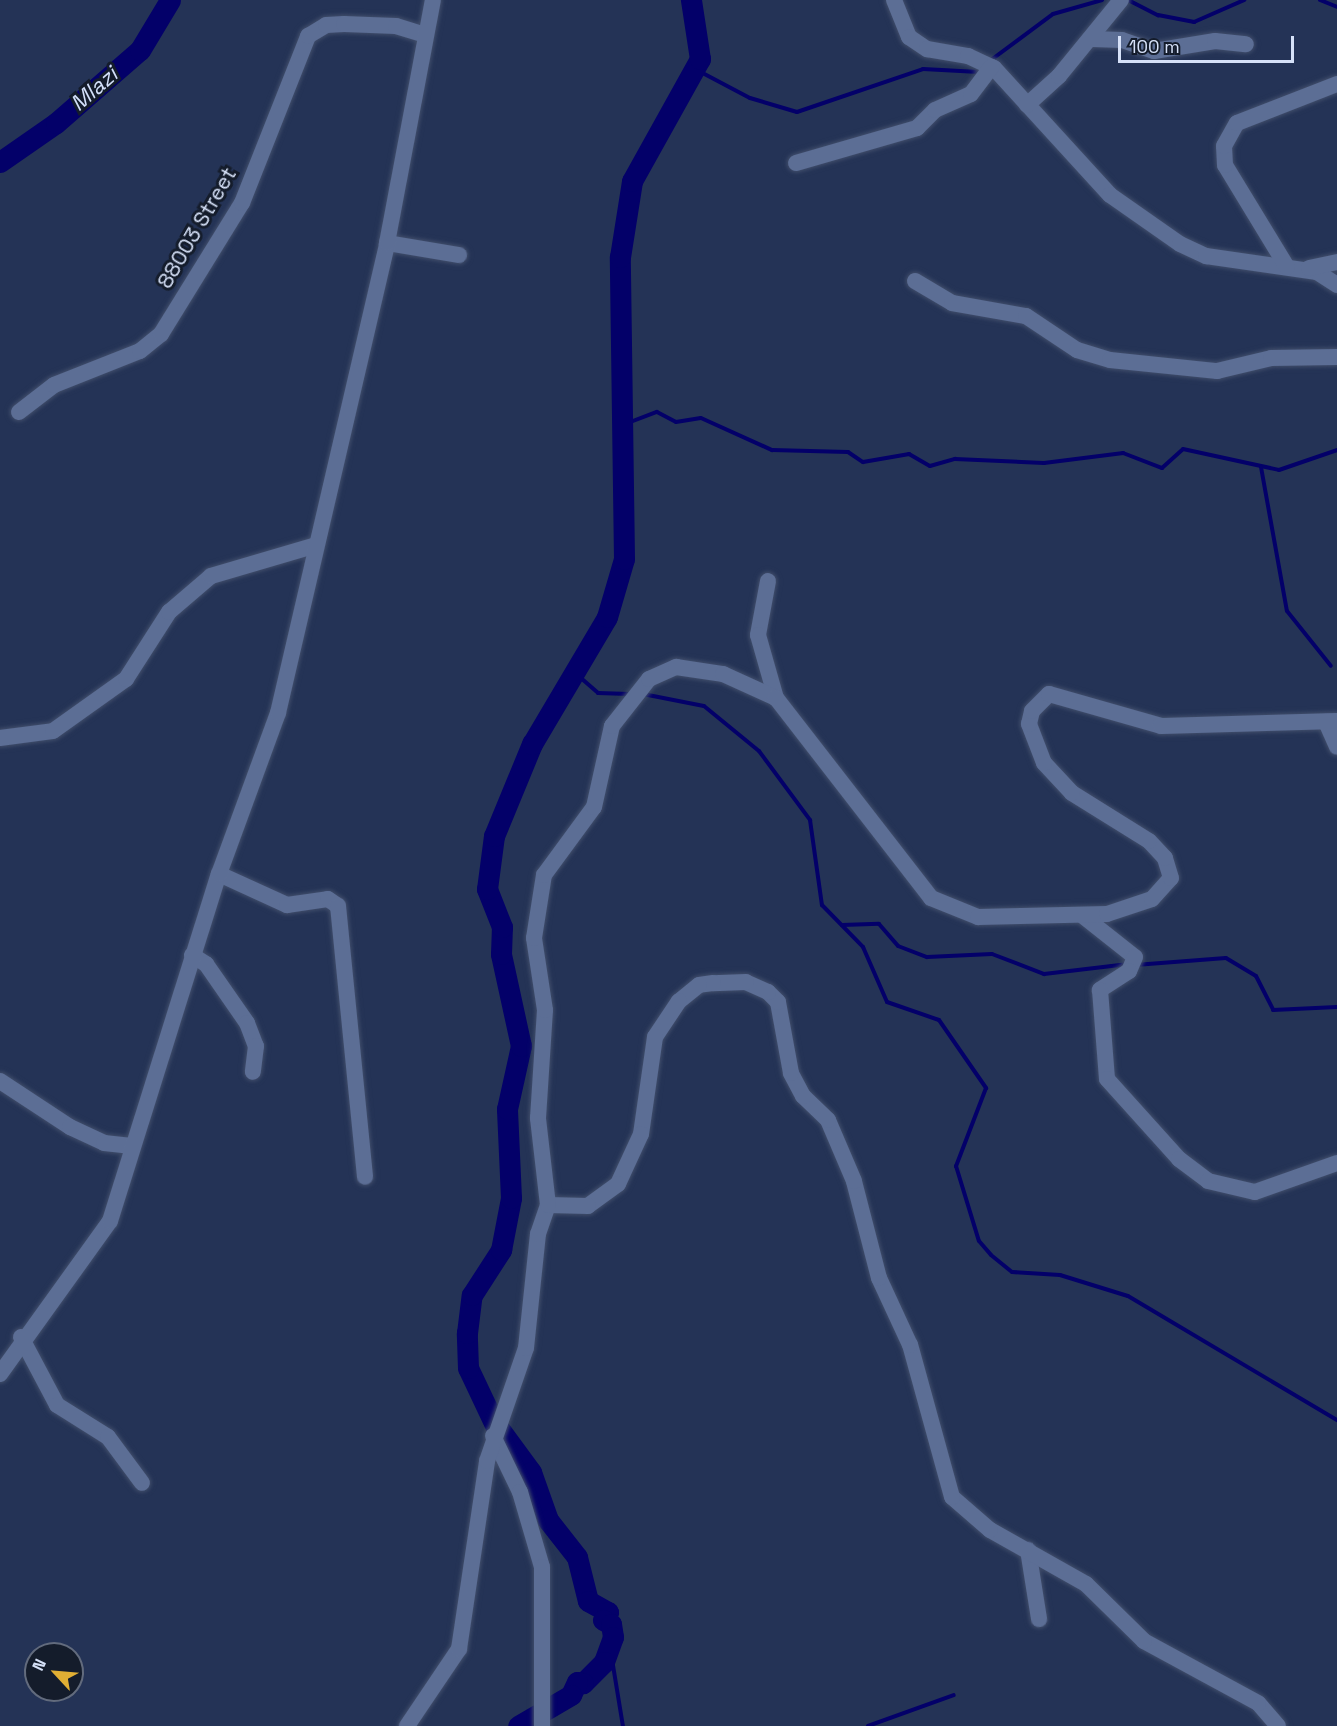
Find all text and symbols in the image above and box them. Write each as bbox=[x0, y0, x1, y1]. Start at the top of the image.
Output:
scale bar bbox=[1121, 24, 1296, 62]
text: 100 m bbox=[1129, 35, 1180, 58]
water label: Mlazi bbox=[65, 61, 123, 117]
street label: 88003 Street bbox=[152, 163, 242, 293]
north arrow bbox=[24, 1642, 84, 1702]
text: N bbox=[27, 1655, 51, 1674]

